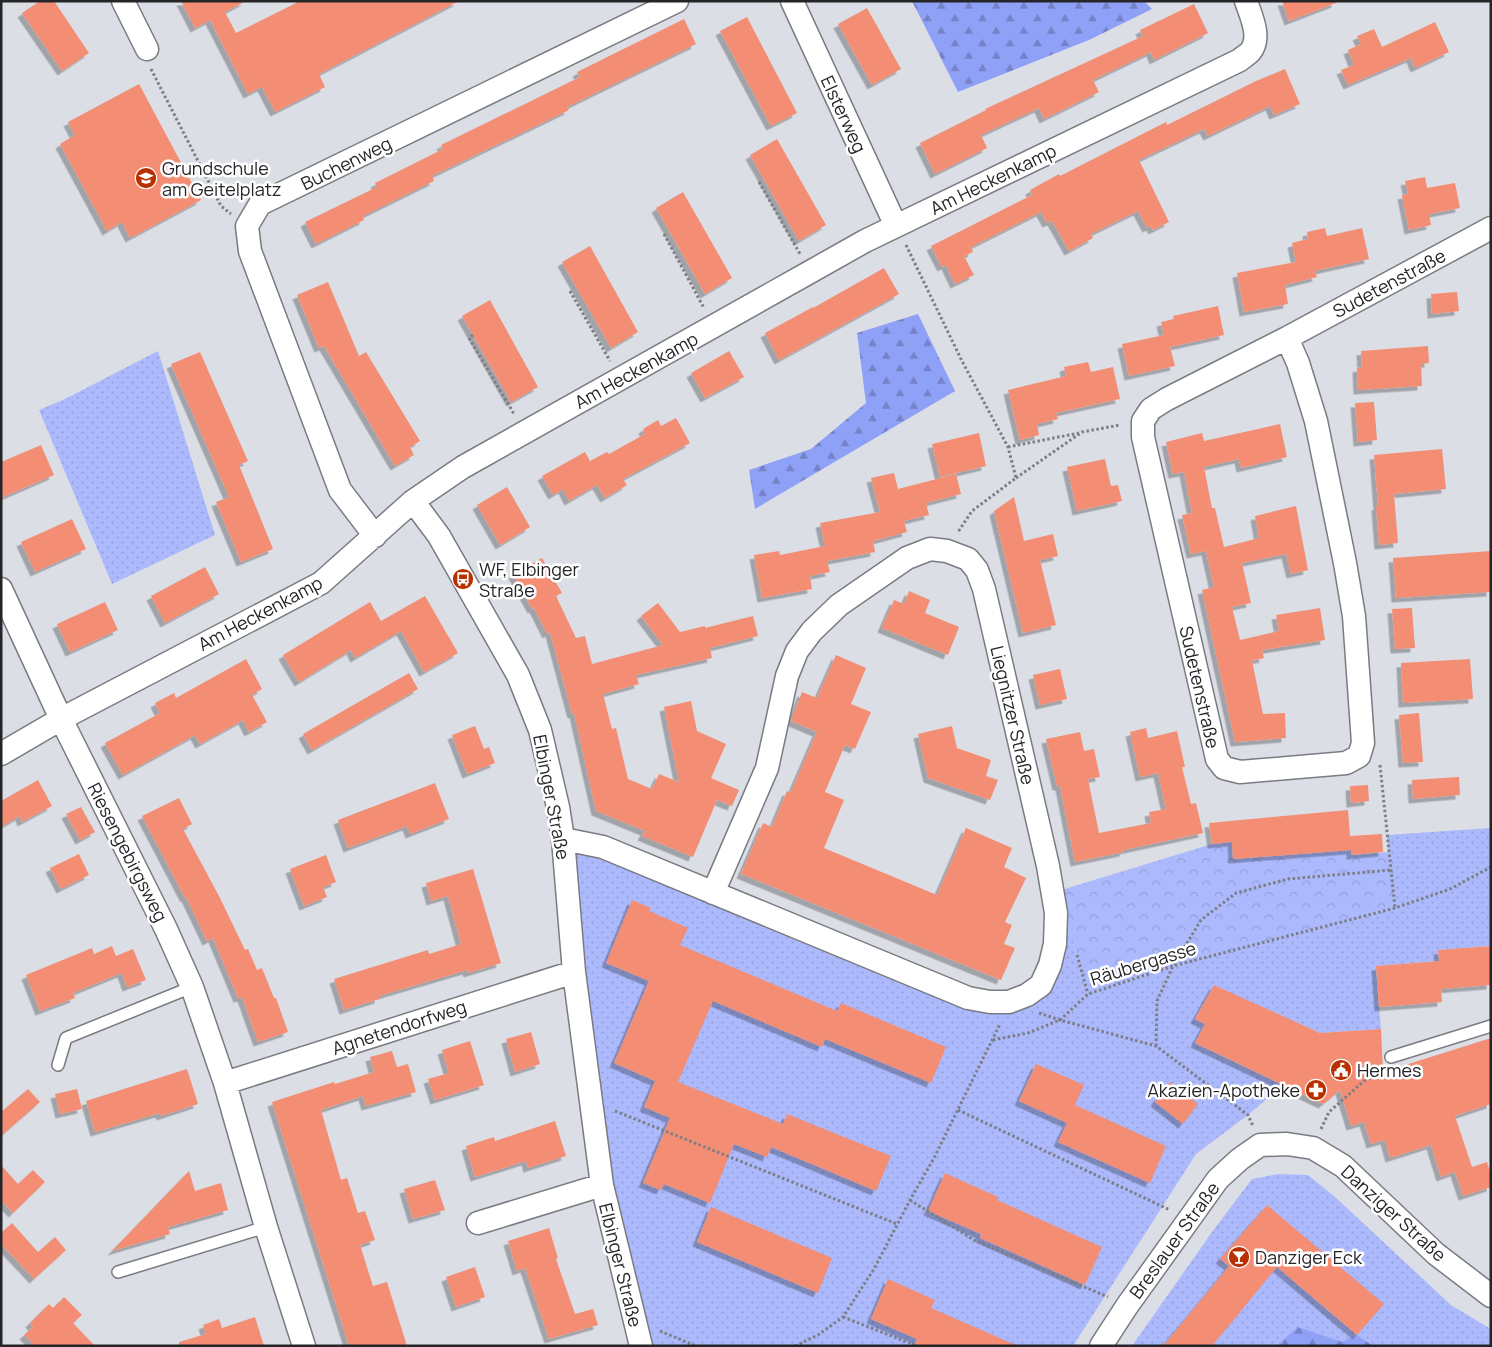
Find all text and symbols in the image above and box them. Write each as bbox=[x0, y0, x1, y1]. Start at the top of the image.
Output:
street label: Elsterweg bbox=[816, 72, 872, 156]
street label: Buchenweg bbox=[297, 131, 395, 195]
street label: Am Heckenkamp bbox=[926, 138, 1060, 220]
place label: Grundschule am Geitelplatz bbox=[162, 156, 281, 201]
school or university icon: Grundschule am Geitelplatz bbox=[134, 166, 158, 190]
street label: Sudetenstraße bbox=[1328, 243, 1450, 323]
street label: Am Heckenkamp bbox=[570, 326, 702, 414]
place label: WF, Elbinger Straße bbox=[479, 557, 579, 602]
bus stop icon: WF, Elbinger Straße bbox=[451, 567, 475, 591]
street label: Am Heckenkamp bbox=[194, 570, 326, 656]
street label: Sudetenstraße bbox=[1174, 623, 1226, 751]
street label: Liegnitzer Straße bbox=[985, 643, 1041, 787]
street label: Elbinger Straße bbox=[528, 732, 576, 862]
street label: Riesengebirgsweg bbox=[83, 778, 173, 926]
street label: Räubergasse bbox=[1087, 936, 1199, 990]
street label: Agnetendorfweg bbox=[329, 994, 469, 1060]
public building icon: Hermes bbox=[1329, 1058, 1353, 1082]
place label: Hermes bbox=[1357, 1058, 1422, 1082]
place label: Akazien-Apotheke bbox=[1147, 1078, 1300, 1102]
pharmacy icon: Akazien-Apotheke bbox=[1304, 1078, 1328, 1102]
street label: Danziger Straße bbox=[1336, 1159, 1452, 1267]
street label: Breslauer Straße bbox=[1124, 1177, 1224, 1303]
street label: Elbinger Straße bbox=[594, 1200, 648, 1330]
bar icon: Danziger Eck bbox=[1227, 1245, 1251, 1269]
place label: Danziger Eck bbox=[1255, 1245, 1363, 1269]

